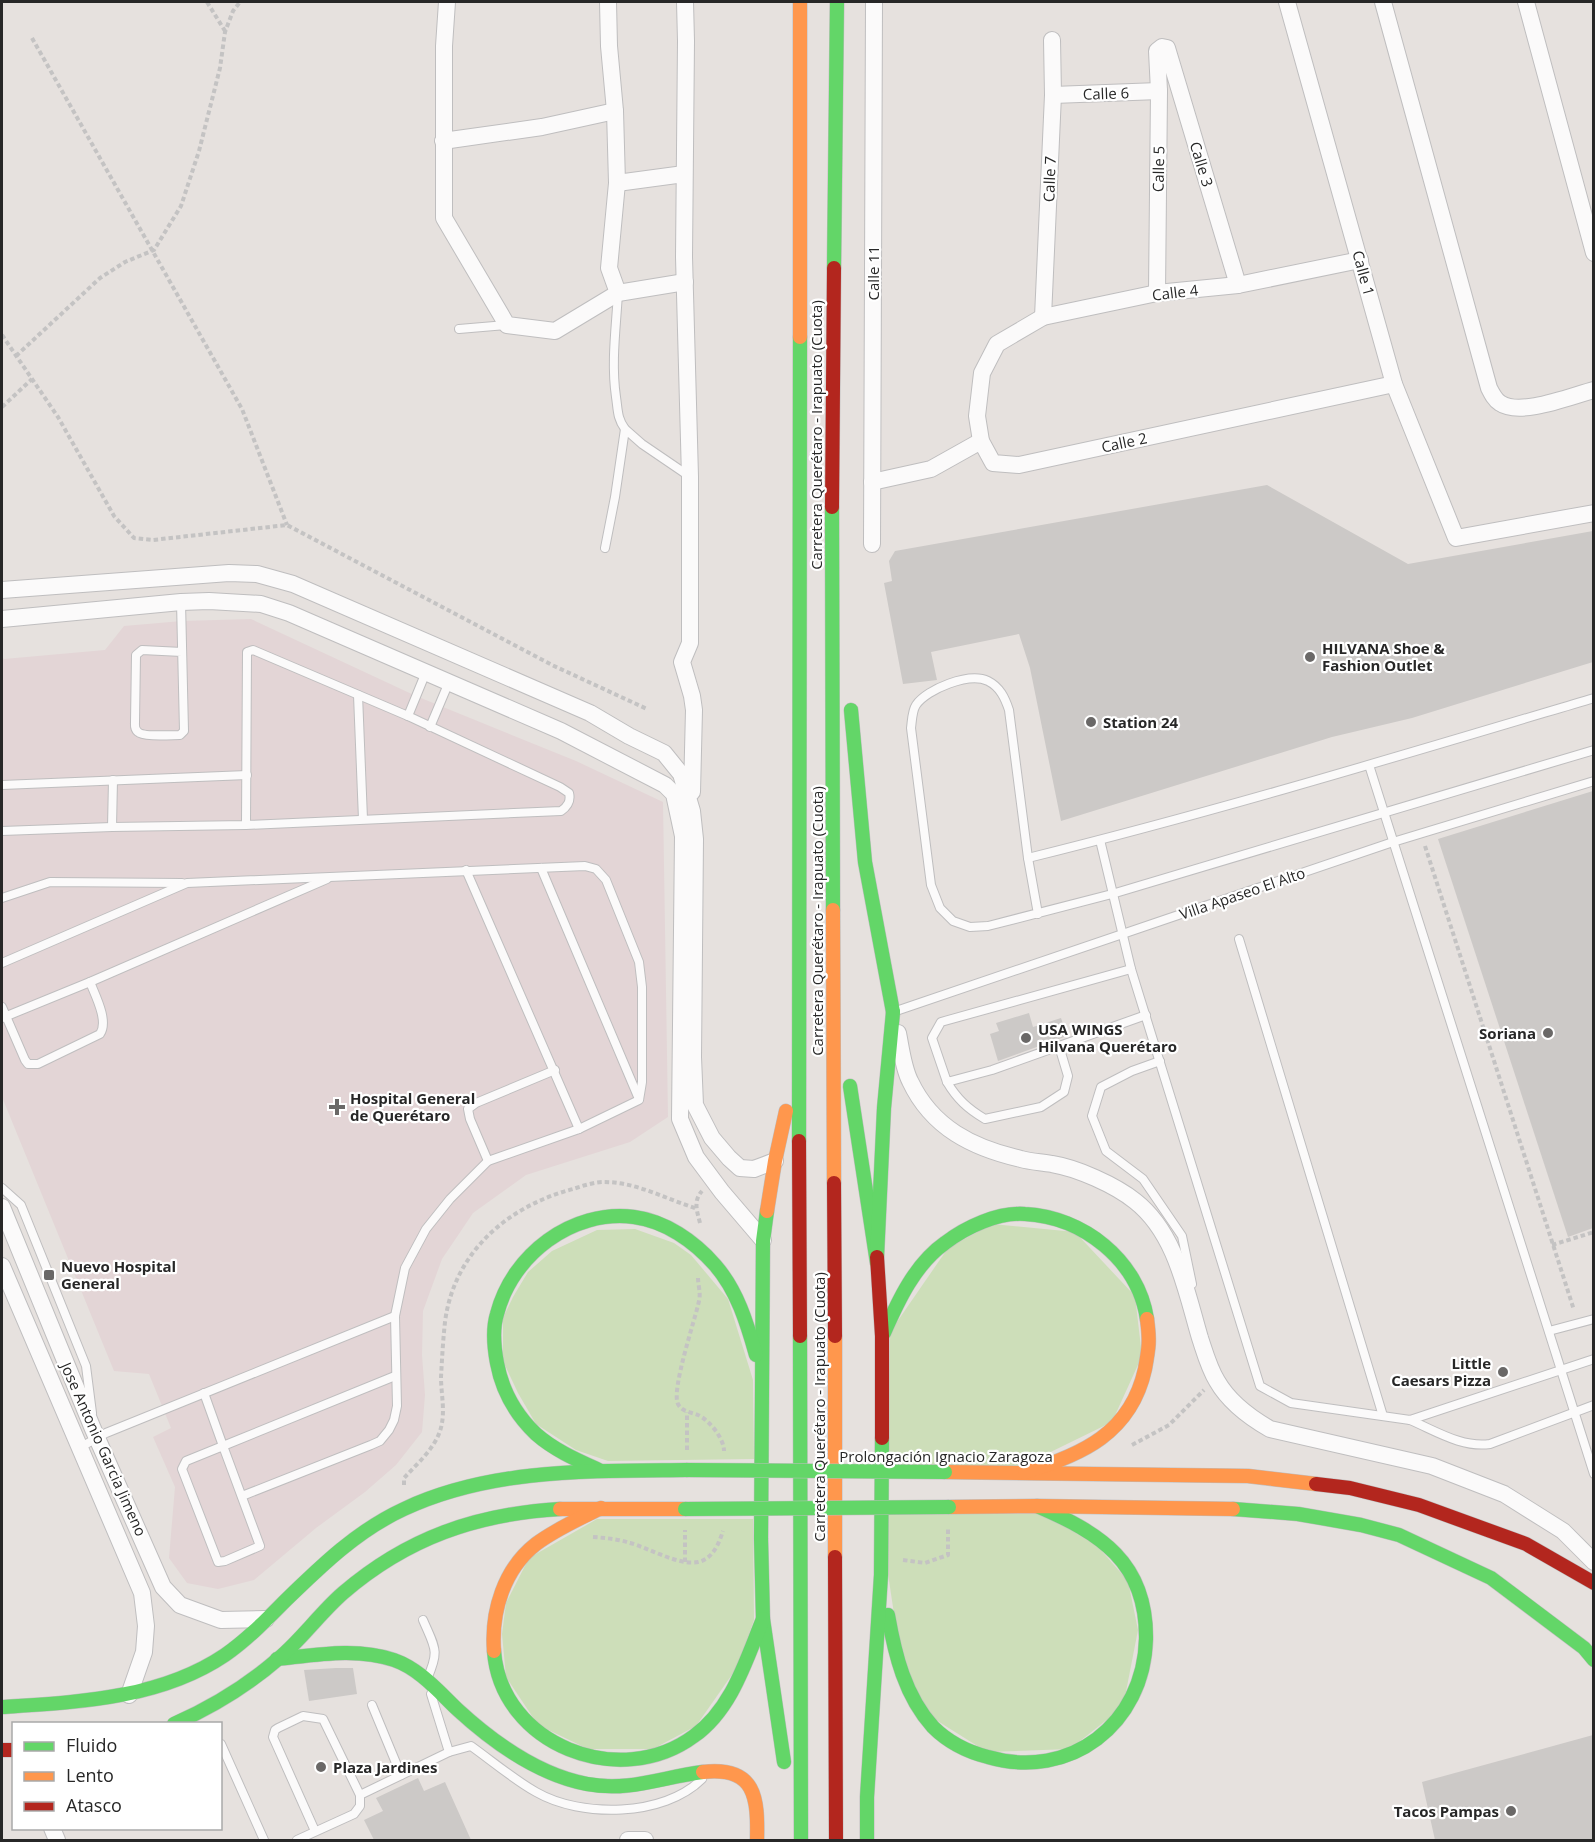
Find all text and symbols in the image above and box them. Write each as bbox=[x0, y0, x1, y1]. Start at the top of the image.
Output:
street label: Calle 6 bbox=[1083, 82, 1129, 104]
street label: Calle 3 bbox=[1186, 139, 1218, 189]
street label: Calle 5 bbox=[1148, 146, 1168, 192]
street label: Calle 7 bbox=[1038, 156, 1060, 202]
street label: Calle 11 bbox=[863, 246, 883, 300]
street label: Calle 1 bbox=[1348, 248, 1380, 298]
street label: Calle 4 bbox=[1151, 279, 1200, 305]
street label: Carretera Querétaro - Irapuato (Cuota) bbox=[806, 300, 826, 570]
street label: Calle 2 bbox=[1099, 427, 1149, 457]
place label: HILVANA Shoe & Fashion Outlet bbox=[1322, 638, 1446, 675]
marker: HILVANA Shoe & Fashion Outlet bbox=[1303, 650, 1317, 664]
place label: Station 24 bbox=[1103, 712, 1179, 732]
marker: Station 24 bbox=[1084, 715, 1098, 729]
street label: Carretera Querétaro - Irapuato (Cuota) bbox=[807, 786, 827, 1056]
street label: Villa Apaseo El Alto bbox=[1176, 862, 1308, 924]
place label: USA WINGS Hilvana Querétaro bbox=[1038, 1019, 1177, 1056]
place label: Soriana bbox=[1479, 1023, 1536, 1043]
marker: Soriana bbox=[1541, 1026, 1555, 1040]
marker: USA WINGS Hilvana Querétaro bbox=[1019, 1031, 1033, 1045]
place label: Hospital General de Querétaro bbox=[350, 1088, 475, 1125]
marker: Hospital General de Querétaro bbox=[328, 1098, 346, 1116]
place label: Nuevo Hospital General bbox=[61, 1256, 176, 1293]
marker: Nuevo Hospital General bbox=[42, 1268, 56, 1282]
street label: Carretera Querétaro - Irapuato (Cuota) bbox=[809, 1272, 829, 1542]
place label: Little Caesars Pizza bbox=[1391, 1353, 1491, 1390]
street label: Jose Antonio Garcia Jimeno bbox=[56, 1357, 151, 1539]
marker: Little Caesars Pizza bbox=[1496, 1365, 1510, 1379]
street label: Prolongación Ignacio Zaragoza bbox=[839, 1446, 1053, 1466]
legend bbox=[12, 1722, 222, 1830]
text: Fluido bbox=[66, 1733, 117, 1757]
place label: Plaza Jardines bbox=[333, 1757, 437, 1777]
marker: Plaza Jardines bbox=[314, 1760, 328, 1774]
text: Lento bbox=[66, 1763, 114, 1787]
text: Atasco bbox=[66, 1793, 122, 1817]
place label: Tacos Pampas bbox=[1394, 1801, 1499, 1821]
marker: Tacos Pampas bbox=[1504, 1804, 1518, 1818]

